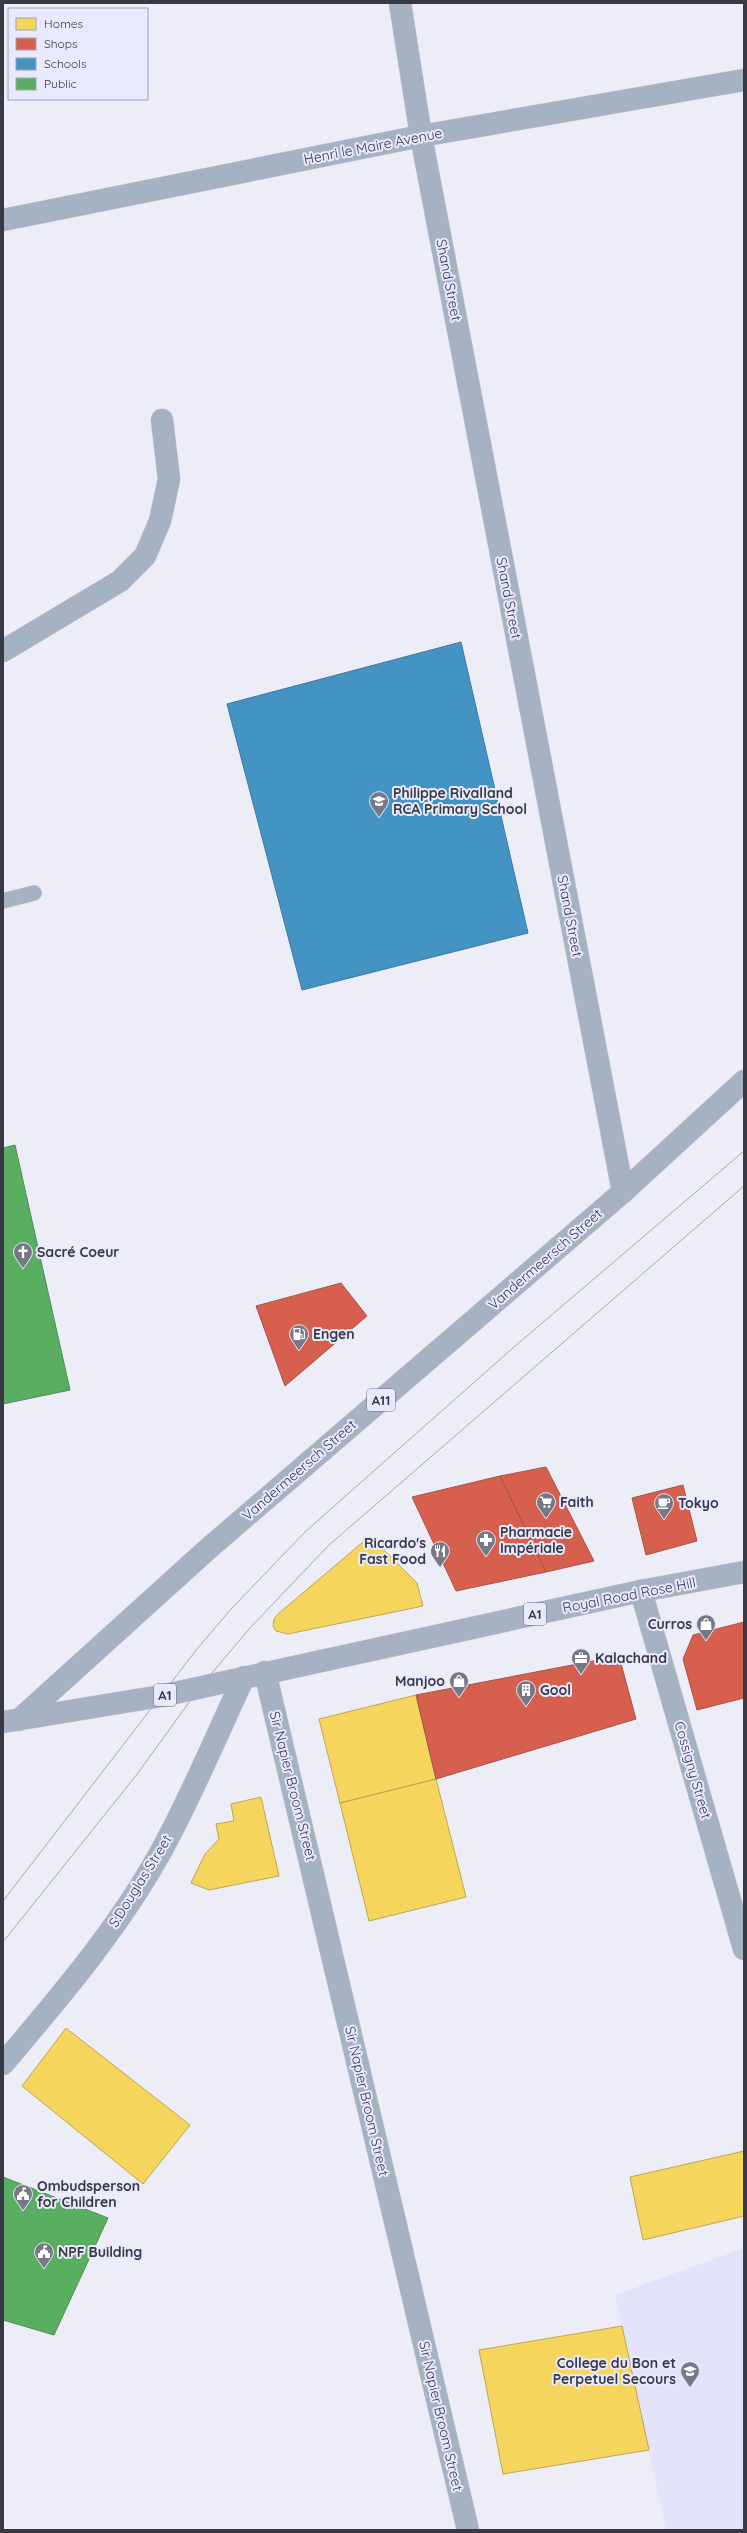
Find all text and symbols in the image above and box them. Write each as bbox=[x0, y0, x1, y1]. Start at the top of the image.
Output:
legend bbox=[8, 8, 148, 100]
text: Homes bbox=[44, 16, 84, 31]
text: Shops bbox=[44, 36, 78, 51]
text: Schools bbox=[44, 56, 87, 71]
text: Public bbox=[44, 76, 77, 91]
street label: Henri le Maire Avenue bbox=[302, 124, 444, 168]
street label: Shand Street bbox=[432, 238, 466, 323]
street label: Shand Street bbox=[492, 556, 526, 641]
place label: Philippe Rivalland RCA Primary School bbox=[393, 784, 527, 818]
school or university icon: Philippe Rivalland RCA Primary School bbox=[368, 790, 390, 818]
street label: Shand Street bbox=[553, 874, 587, 959]
street label: Vandermeersch Street bbox=[484, 1204, 606, 1313]
church icon: Sacré Coeur bbox=[12, 1241, 34, 1269]
place label: Sacré Coeur bbox=[37, 1243, 119, 1261]
fuel station icon: Engen bbox=[288, 1323, 310, 1351]
place label: Engen bbox=[313, 1325, 355, 1343]
road number: A11 bbox=[367, 1389, 395, 1411]
street label: Vandermeersch Street bbox=[238, 1415, 360, 1524]
supermarket icon: Faith bbox=[535, 1491, 557, 1519]
cafe icon: Tokyo bbox=[653, 1492, 675, 1520]
place label: Faith bbox=[560, 1493, 594, 1511]
place label: Tokyo bbox=[678, 1494, 719, 1512]
place label: Pharmacie Impériale bbox=[500, 1523, 572, 1557]
pharmacy icon: Pharmacie Impériale bbox=[475, 1529, 497, 1557]
place label: Ricardo's Fast Food bbox=[359, 1534, 426, 1568]
restaurant icon: Ricardo's Fast Food bbox=[429, 1540, 451, 1568]
street label: Royal Road Rose Hill bbox=[561, 1573, 697, 1617]
road number: A1 bbox=[524, 1603, 546, 1625]
shop icon: Curros bbox=[695, 1613, 717, 1641]
place label: Curros bbox=[648, 1615, 692, 1633]
office icon: Kalachand bbox=[570, 1647, 592, 1675]
place label: Kalachand bbox=[595, 1649, 667, 1667]
shop icon: Manjoo bbox=[448, 1670, 470, 1698]
place label: Manjoo bbox=[395, 1672, 445, 1690]
building icon: Gool bbox=[515, 1679, 537, 1707]
place label: Gool bbox=[540, 1681, 571, 1699]
road number: A1 bbox=[154, 1684, 176, 1706]
street label: Sir Napier Broom Street bbox=[266, 1709, 320, 1863]
street label: Cossigny Street bbox=[670, 1719, 716, 1821]
street label: S.Douglas Street bbox=[104, 1831, 176, 1931]
street label: Sir Napier Broom Street bbox=[341, 2024, 393, 2178]
place label: Ombudsperson for Children bbox=[37, 2177, 140, 2211]
public building icon: Ombudsperson for Children bbox=[12, 2183, 34, 2211]
public building icon: NPF Building bbox=[33, 2241, 55, 2269]
place label: NPF Building bbox=[58, 2243, 142, 2261]
street label: Sir Napier Broom Street bbox=[415, 2339, 467, 2493]
place label: College du Bon et Perpetuel Secours bbox=[553, 2354, 676, 2388]
school or university icon: College du Bon et Perpetuel Secours bbox=[679, 2360, 701, 2388]

